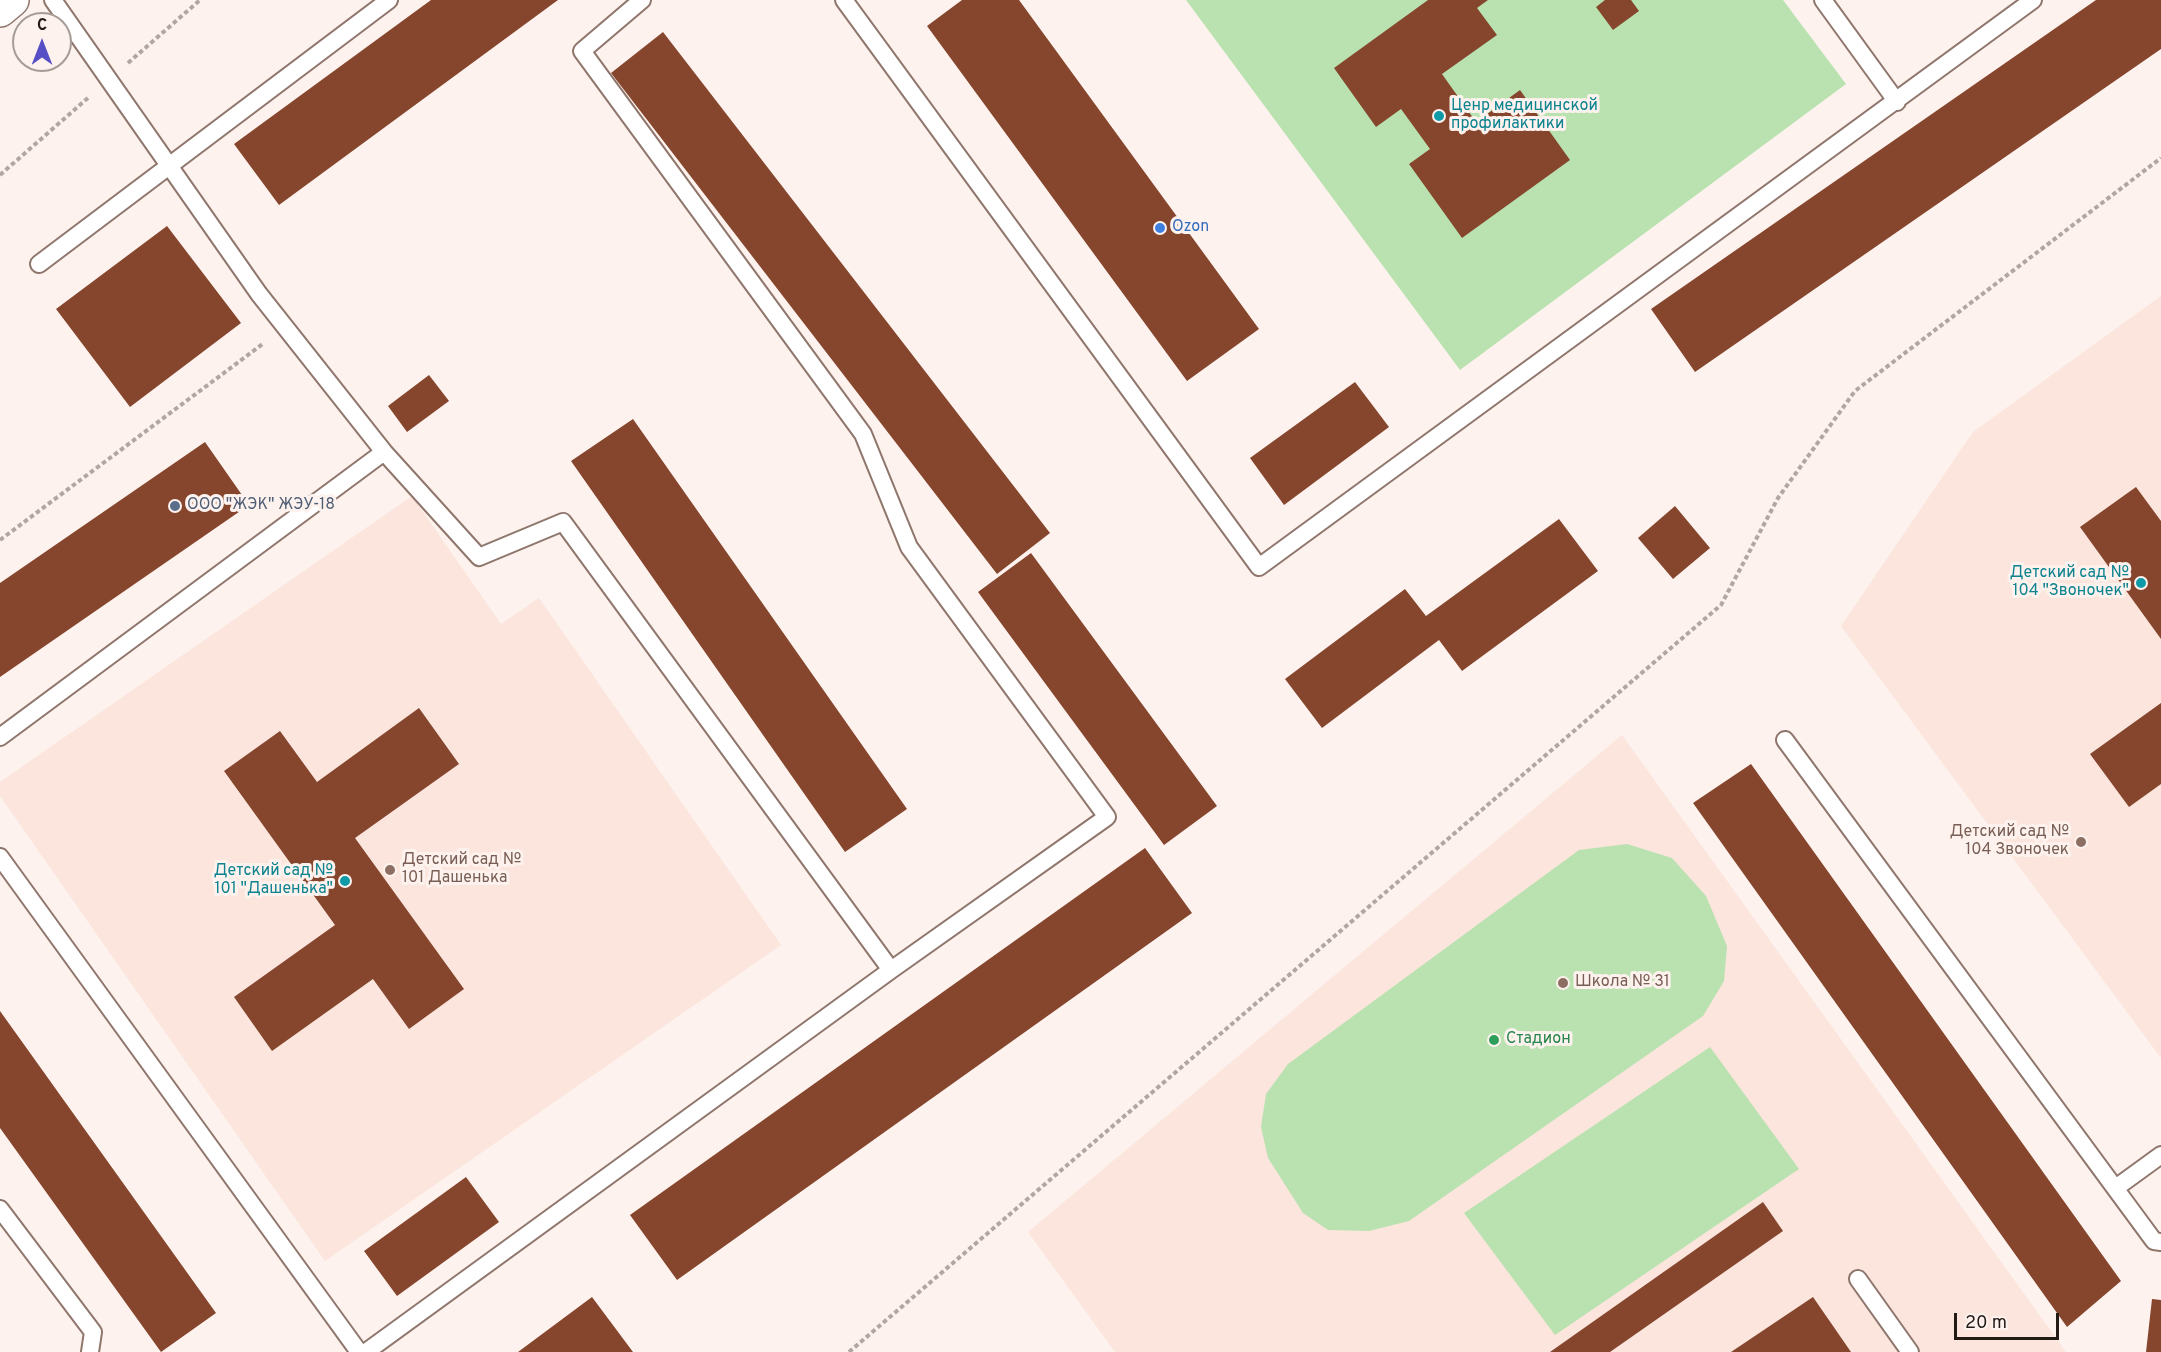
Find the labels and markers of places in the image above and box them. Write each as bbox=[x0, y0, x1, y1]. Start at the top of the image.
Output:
place label: Ценр медицинской профилактики bbox=[1451, 97, 1598, 135]
marker: Ценр медицинской профилактики bbox=[1432, 109, 1446, 123]
place label: Ozon bbox=[1172, 218, 1209, 238]
marker: Ozon bbox=[1153, 221, 1167, 235]
place label: ООО "ЖЭК" ЖЭУ-18 bbox=[187, 496, 335, 516]
marker: ООО "ЖЭК" ЖЭУ-18 bbox=[168, 499, 182, 513]
place label: Детский сад № 104 "Звоночек" bbox=[2010, 564, 2129, 602]
marker: Детский сад № 104 "Звоночек" bbox=[2134, 576, 2148, 590]
place label: Детский сад № 104 Звоночек bbox=[1950, 823, 2069, 861]
marker: Детский сад № 104 Звоночек bbox=[2074, 835, 2088, 849]
place label: Детский сад № 101 Дашенька bbox=[402, 851, 521, 889]
place label: Детский сад № 101 "Дашенька" bbox=[214, 862, 333, 900]
marker: Детский сад № 101 Дашенька bbox=[383, 863, 397, 877]
marker: Детский сад № 101 "Дашенька" bbox=[338, 874, 352, 888]
place label: Школа № 31 bbox=[1575, 973, 1670, 993]
marker: Школа № 31 bbox=[1556, 976, 1570, 990]
place label: Стадион bbox=[1506, 1030, 1571, 1050]
marker: Стадион bbox=[1487, 1033, 1501, 1047]

